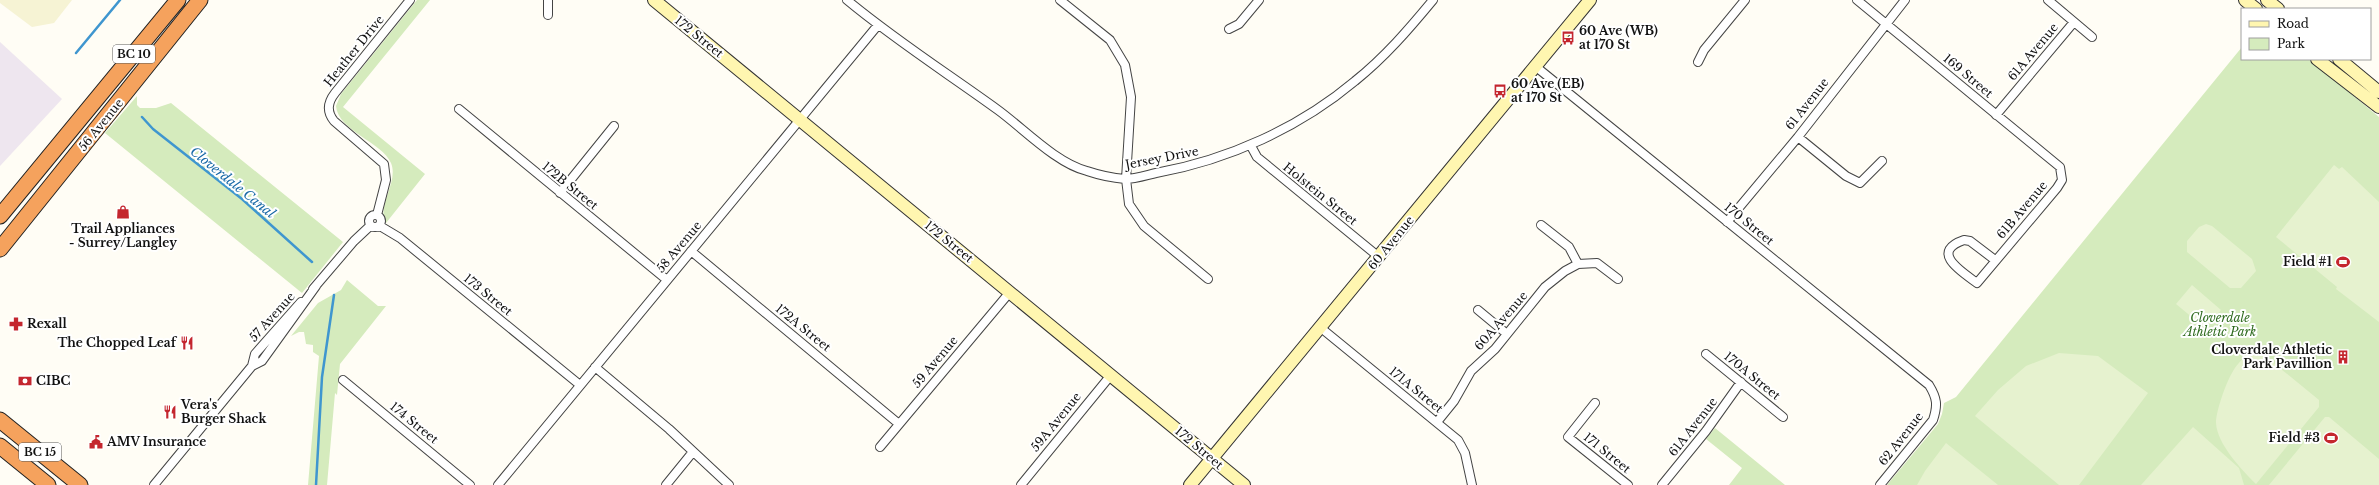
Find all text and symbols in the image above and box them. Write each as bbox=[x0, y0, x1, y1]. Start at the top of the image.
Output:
legend bbox=[2241, 8, 2371, 60]
street label: Heather Drive bbox=[320, 12, 387, 89]
street label: 172 Street bbox=[672, 12, 727, 61]
text: Road bbox=[2277, 16, 2309, 31]
street label: 61A Avenue bbox=[2004, 20, 2061, 84]
place label: 60 Ave (WB) at 170 St bbox=[1579, 23, 1658, 52]
bus stop icon: 60 Ave (WB) at 170 St bbox=[1560, 30, 1576, 46]
text: Park bbox=[2277, 36, 2305, 51]
road number: BC 10 bbox=[113, 45, 155, 63]
street label: 169 Street bbox=[1940, 50, 1997, 101]
street label: 61 Avenue bbox=[1782, 75, 1832, 133]
place label: 60 Ave (EB) at 170 St bbox=[1511, 76, 1584, 105]
bus stop icon: 60 Ave (EB) at 170 St bbox=[1492, 83, 1508, 99]
street label: 56 Avenue bbox=[75, 95, 126, 154]
water label: Cloverdale Canal bbox=[187, 143, 279, 223]
street label: Jersey Drive bbox=[1122, 143, 1200, 172]
street label: 172B Street bbox=[539, 159, 602, 213]
street label: Holstein Street bbox=[1280, 159, 1361, 228]
street label: 61B Avenue bbox=[1993, 178, 2050, 242]
street label: 170 Street bbox=[1721, 199, 1778, 248]
shop icon: Trail Appliances - Surrey/Langley bbox=[115, 204, 131, 220]
street label: 60 Avenue bbox=[1364, 213, 1417, 273]
street label: 172 Street bbox=[922, 217, 977, 266]
street label: 58 Avenue bbox=[653, 218, 705, 276]
place label: Trail Appliances - Surrey/Langley bbox=[69, 221, 177, 250]
place label: Field #1 bbox=[2283, 254, 2332, 269]
sports icon: Field #1 bbox=[2335, 254, 2351, 270]
street label: 173 Street bbox=[461, 270, 516, 319]
street label: 60A Avenue bbox=[1471, 288, 1530, 353]
street label: 57 Avenue bbox=[245, 289, 298, 345]
street label: 172A Street bbox=[773, 301, 834, 355]
park label: Cloverdale Athletic Park bbox=[2182, 310, 2256, 339]
pharmacy icon: Rexall bbox=[8, 316, 24, 332]
place label: Rexall bbox=[27, 316, 68, 331]
street label: 59 Avenue bbox=[909, 333, 961, 391]
place label: The Chopped Leaf bbox=[57, 335, 178, 350]
restaurant icon: The Chopped Leaf bbox=[179, 335, 195, 351]
place label: Cloverdale Athletic Park Pavillion bbox=[2211, 342, 2332, 371]
street label: 170A Street bbox=[1721, 348, 1784, 403]
building icon: Cloverdale Athletic Park Pavillion bbox=[2335, 349, 2351, 365]
street label: 171A Street bbox=[1386, 363, 1447, 416]
bank icon: CIBC bbox=[17, 373, 33, 389]
place label: CIBC bbox=[36, 373, 71, 388]
street label: 59A Avenue bbox=[1027, 389, 1084, 454]
street label: 61A Avenue bbox=[1665, 394, 1720, 459]
place label: Vera's Burger Shack bbox=[180, 397, 267, 426]
street label: 174 Street bbox=[387, 399, 442, 447]
restaurant icon: Vera's Burger Shack bbox=[162, 404, 178, 420]
street label: 62 Avenue bbox=[1875, 409, 1926, 468]
street label: 172 Street bbox=[1172, 423, 1227, 472]
street label: 171 Street bbox=[1581, 429, 1634, 476]
place label: Field #3 bbox=[2269, 430, 2320, 445]
sports icon: Field #3 bbox=[2323, 430, 2339, 446]
public building icon: AMV Insurance bbox=[88, 434, 104, 450]
place label: AMV Insurance bbox=[106, 434, 206, 449]
road number: BC 15 bbox=[19, 443, 61, 461]

